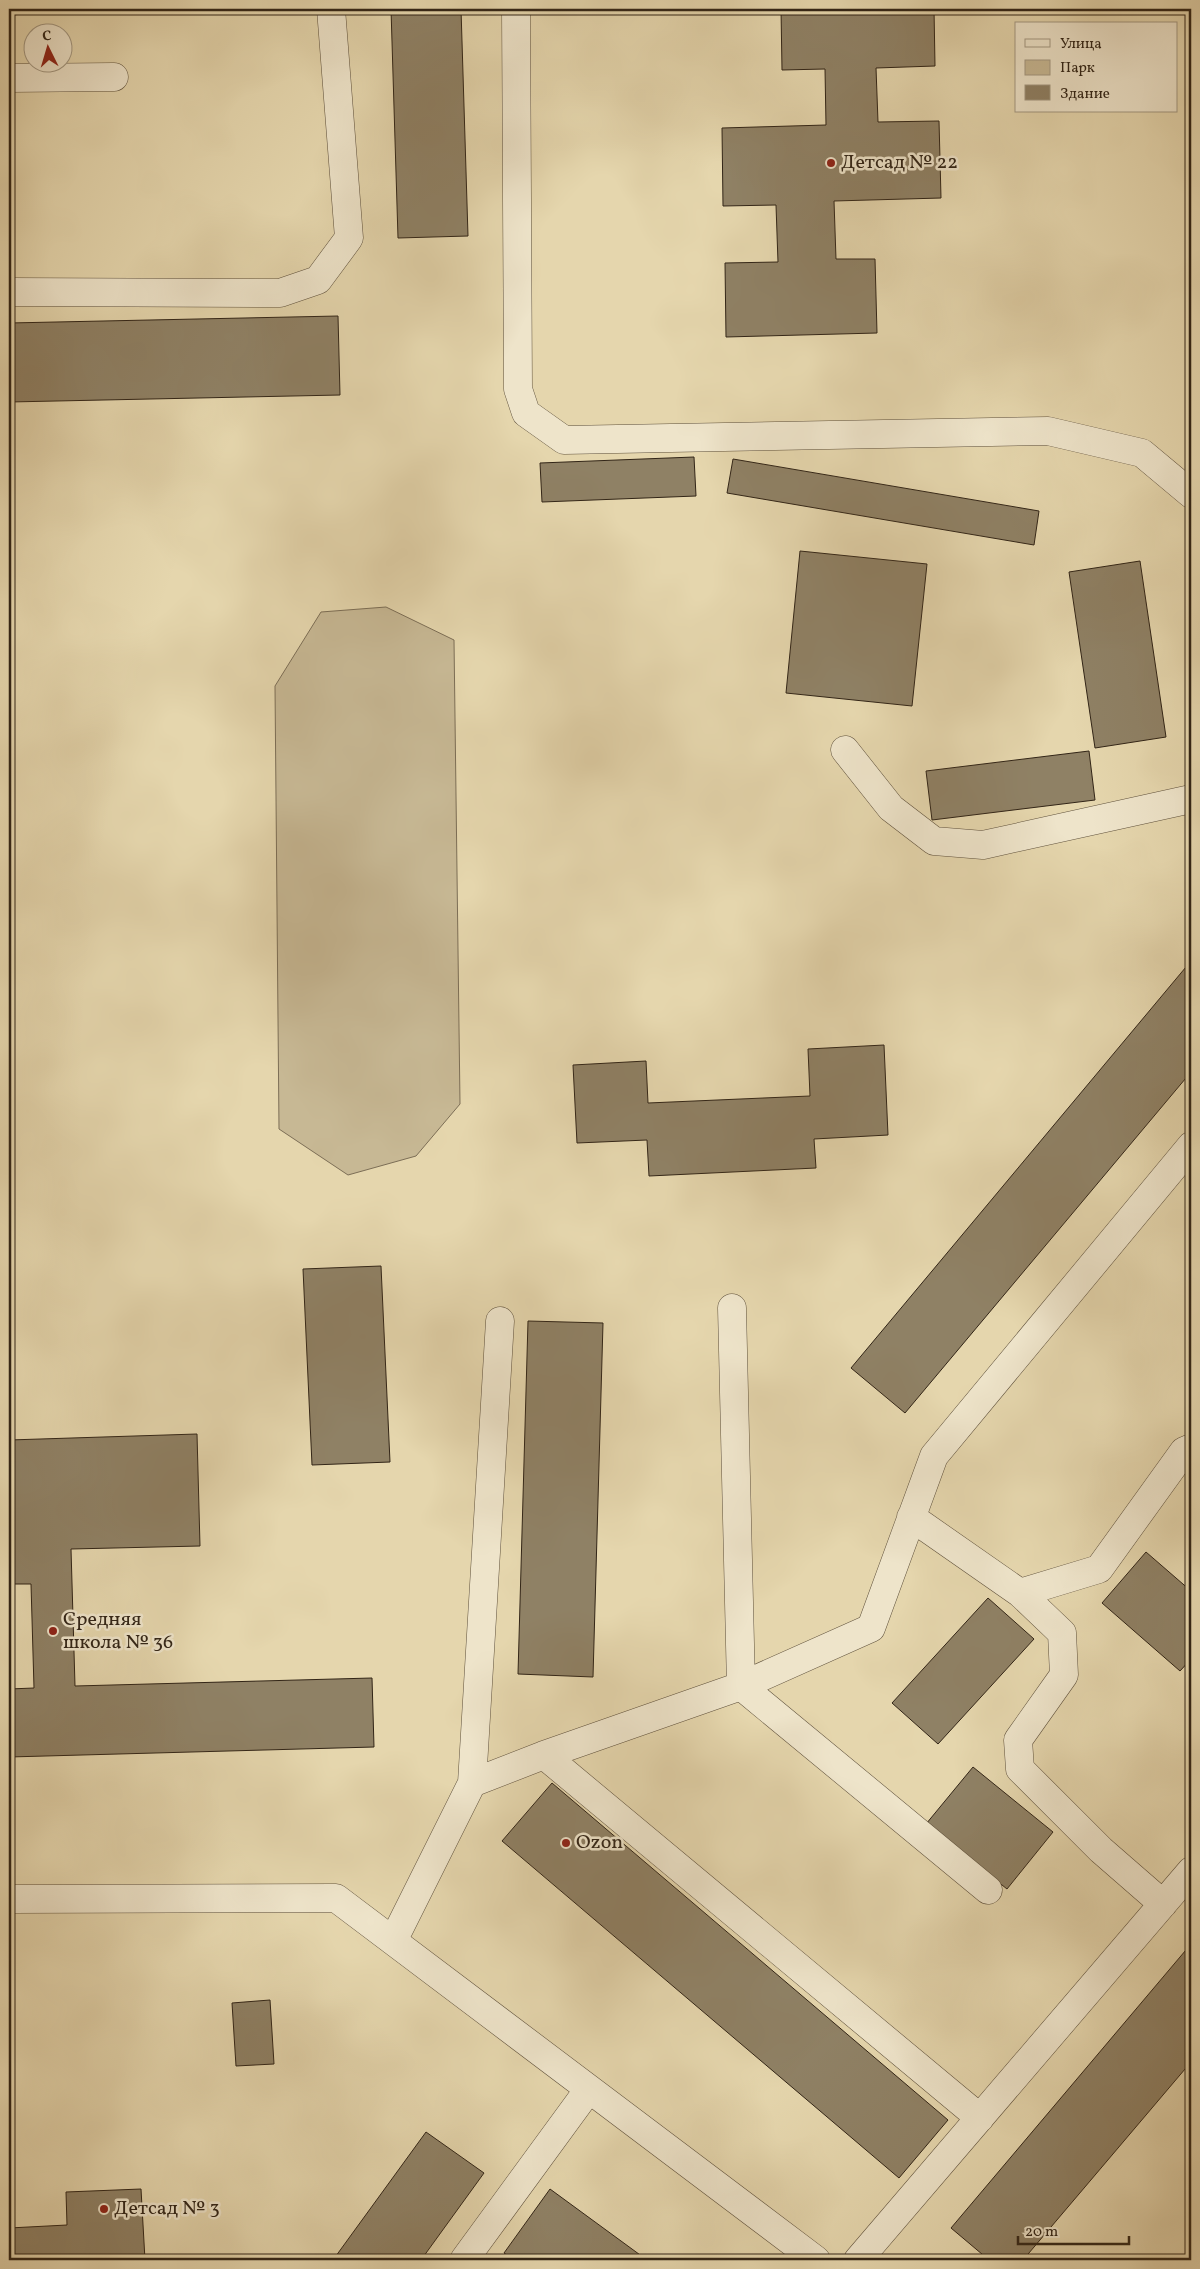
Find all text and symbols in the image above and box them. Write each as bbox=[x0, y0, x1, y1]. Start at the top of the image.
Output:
north arrow bbox=[22, 22, 72, 72]
legend bbox=[1015, 22, 1178, 112]
text: С bbox=[42, 27, 52, 46]
text: Улица bbox=[1060, 34, 1102, 55]
text: Парк bbox=[1060, 58, 1095, 79]
text: Здание bbox=[1060, 84, 1110, 105]
place label: Детсад № 22 bbox=[841, 149, 958, 177]
marker: Детсад № 22 bbox=[825, 157, 837, 169]
place label: Средняя школа № 36 bbox=[63, 1606, 173, 1657]
marker: Средняя школа № 36 bbox=[47, 1625, 59, 1637]
place label: Ozon bbox=[576, 1829, 623, 1857]
marker: Ozon bbox=[560, 1837, 572, 1849]
place label: Детсад № 3 bbox=[114, 2195, 220, 2223]
marker: Детсад № 3 bbox=[98, 2203, 110, 2215]
scale bar bbox=[1018, 2214, 1129, 2246]
text: 20 m bbox=[1025, 2222, 1058, 2243]

